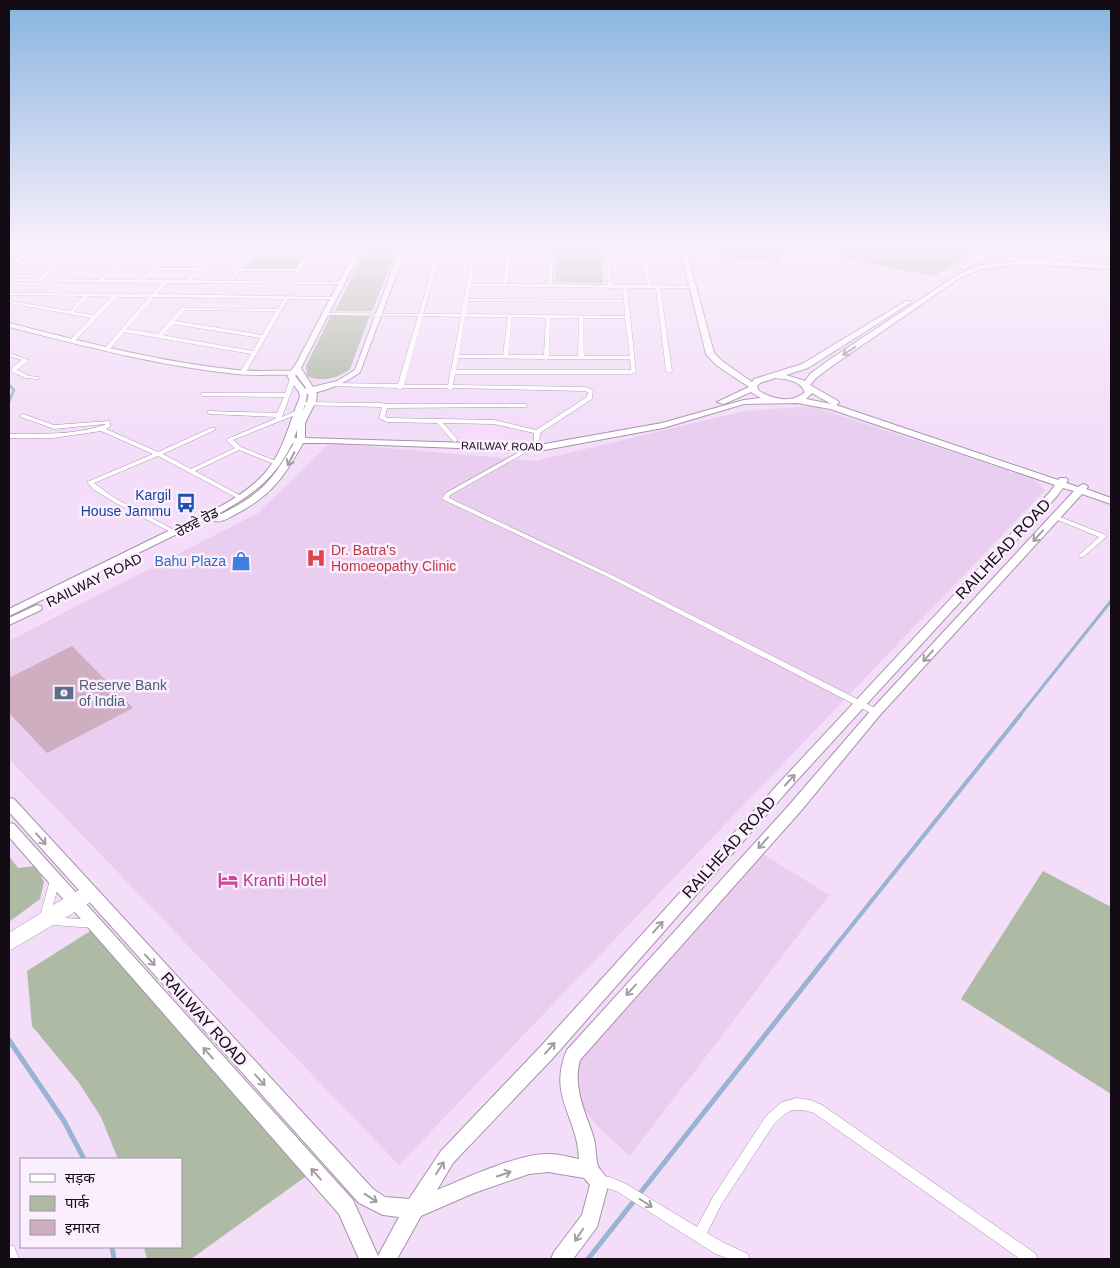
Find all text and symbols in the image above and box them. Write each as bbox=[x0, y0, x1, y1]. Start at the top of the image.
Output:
one-way arrow bbox=[843, 346, 857, 356]
street label: RAILWAY ROAD bbox=[461, 439, 543, 453]
one-way arrow bbox=[286, 451, 295, 466]
place label: Kargil House Jammu bbox=[81, 487, 171, 519]
bus stop icon: Kargil House Jammu bbox=[175, 492, 197, 514]
street label: RAILHEAD ROAD bbox=[952, 495, 1054, 603]
street label: ਰੇਲਵੇ ਰੋਡ bbox=[172, 503, 222, 540]
one-way arrow bbox=[1032, 529, 1044, 542]
place label: Dr. Batra's Homoeopathy Clinic bbox=[331, 542, 456, 574]
hospital icon: Dr. Batra's Homoeopathy Clinic bbox=[305, 547, 327, 569]
street label: RAILWAY ROAD bbox=[44, 550, 144, 610]
shop icon: Bahu Plaza bbox=[230, 550, 252, 572]
place label: Bahu Plaza bbox=[154, 553, 226, 569]
one-way arrow bbox=[923, 649, 934, 662]
place label: Reserve Bank of India bbox=[79, 677, 168, 709]
bank icon: Reserve Bank of India bbox=[53, 682, 75, 704]
one-way arrow bbox=[784, 773, 796, 786]
street label: RAILHEAD ROAD bbox=[679, 793, 779, 901]
one-way arrow bbox=[35, 833, 47, 846]
one-way arrow bbox=[757, 837, 769, 850]
hotel icon: Kranti Hotel bbox=[217, 869, 239, 891]
place label: Kranti Hotel bbox=[243, 872, 327, 889]
one-way arrow bbox=[653, 920, 664, 933]
one-way arrow bbox=[144, 953, 156, 966]
street label: RAILWAY ROAD bbox=[158, 969, 250, 1069]
one-way arrow bbox=[625, 984, 637, 997]
one-way arrow bbox=[544, 1042, 556, 1055]
one-way arrow bbox=[202, 1047, 214, 1060]
one-way arrow bbox=[254, 1073, 266, 1086]
legend bbox=[20, 1158, 182, 1248]
one-way arrow bbox=[436, 1161, 446, 1175]
one-way arrow bbox=[310, 1168, 322, 1181]
text: सड़क bbox=[65, 1169, 95, 1186]
one-way arrow bbox=[495, 1169, 511, 1178]
text: पार्क bbox=[65, 1194, 89, 1211]
one-way arrow bbox=[363, 1194, 377, 1204]
one-way arrow bbox=[638, 1198, 652, 1208]
text: इमारत bbox=[65, 1219, 100, 1236]
one-way arrow bbox=[574, 1228, 584, 1242]

